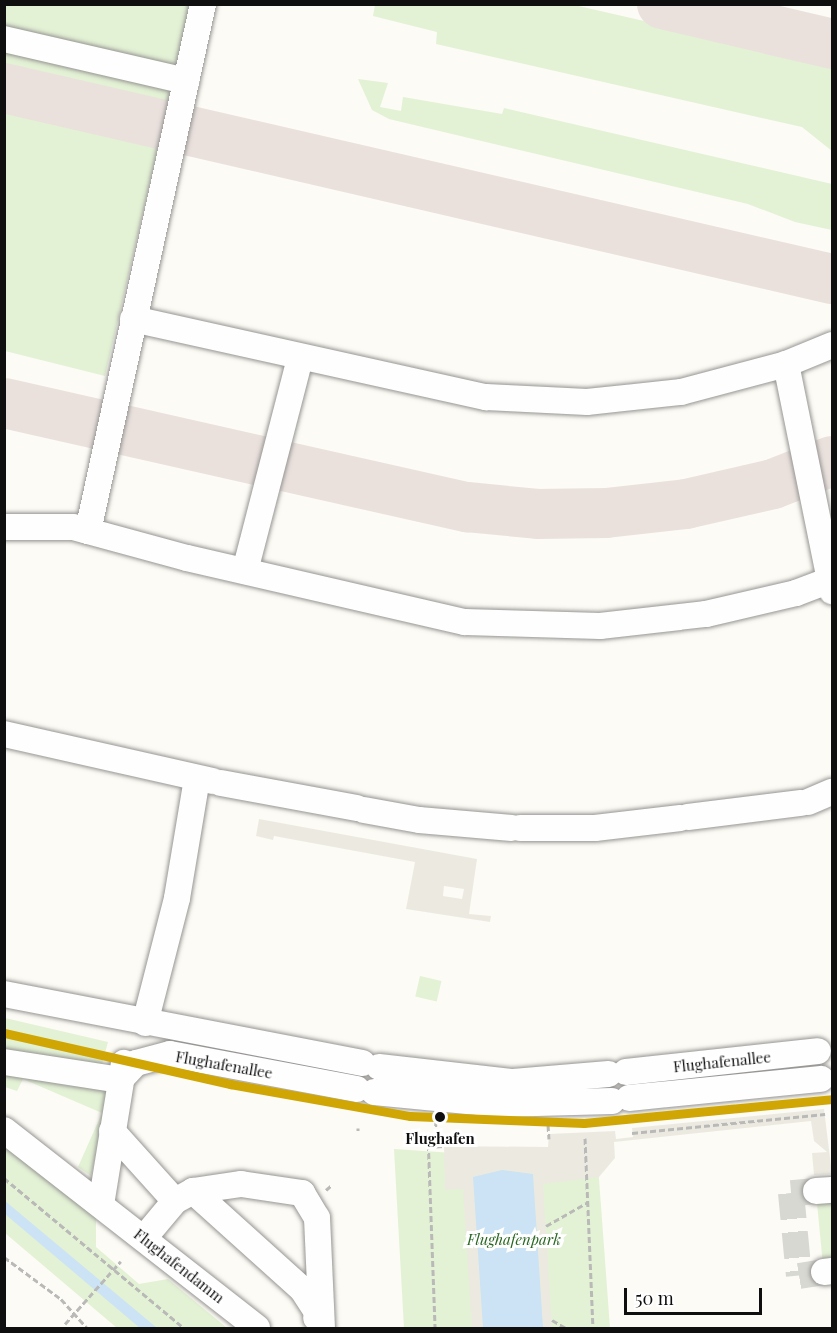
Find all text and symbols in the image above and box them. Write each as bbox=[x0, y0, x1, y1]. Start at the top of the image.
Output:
street label: Flughafenallee bbox=[174, 1048, 274, 1082]
street label: Flughafenallee bbox=[672, 1048, 772, 1076]
marker: Flughafen bbox=[429, 1106, 451, 1128]
place label: Flughafen bbox=[405, 1130, 475, 1148]
street label: Flughafendamm bbox=[130, 1225, 228, 1307]
park label: Flughafenpark bbox=[467, 1231, 561, 1249]
scale bar bbox=[627, 1276, 765, 1314]
text: 50 m bbox=[635, 1286, 674, 1310]

